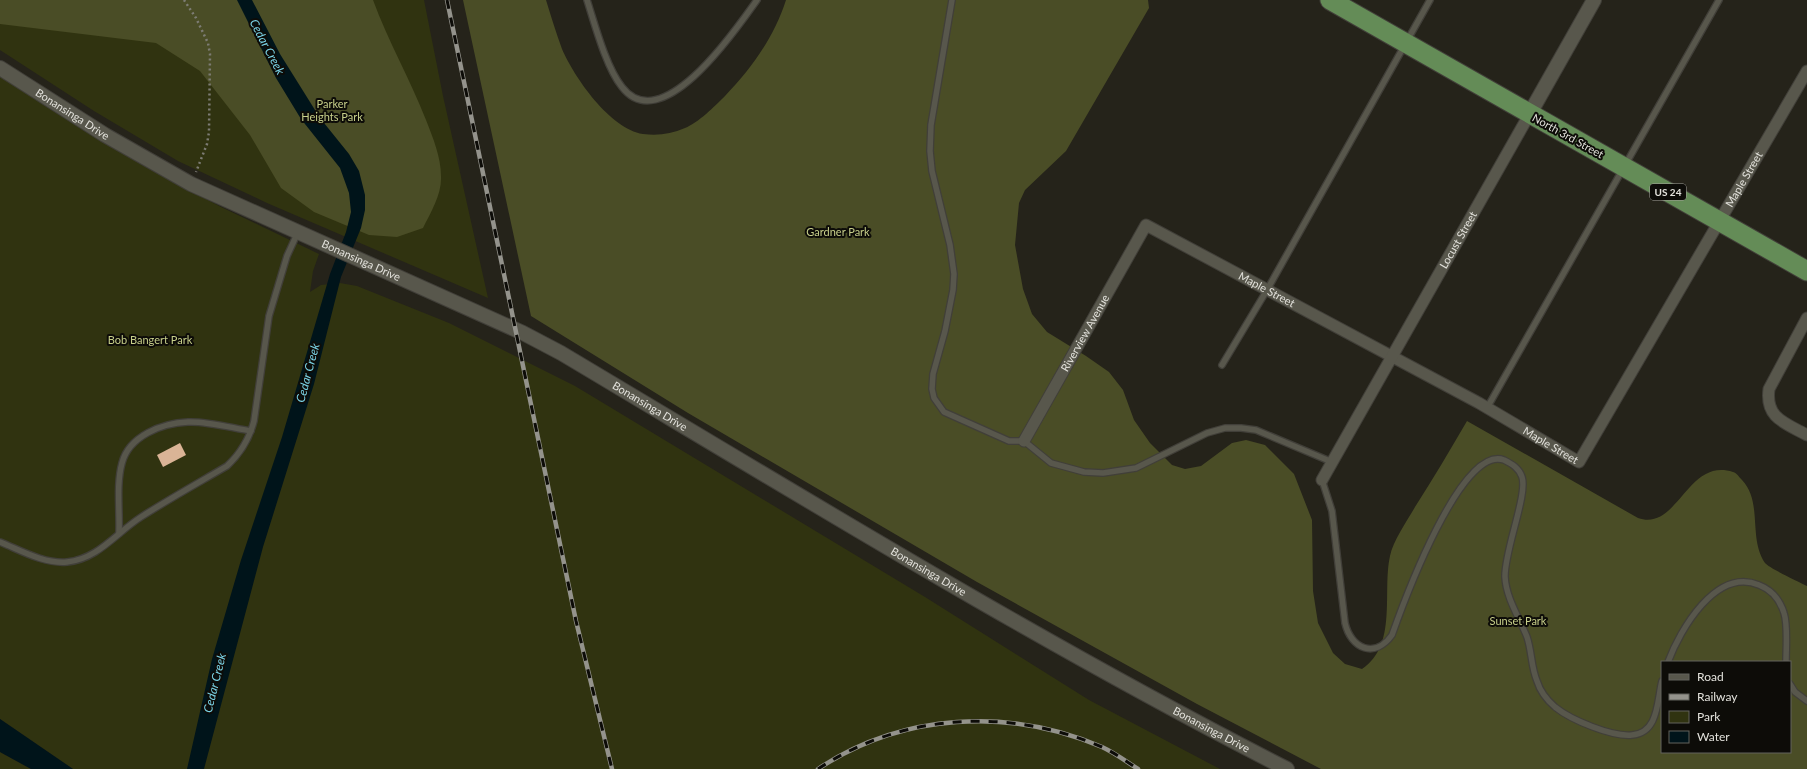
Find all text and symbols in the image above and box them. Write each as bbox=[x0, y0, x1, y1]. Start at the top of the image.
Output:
water label: Cedar Creek bbox=[247, 16, 288, 77]
street label: Bonansinga Drive bbox=[33, 86, 112, 142]
park label: Parker Heights Park bbox=[301, 97, 363, 123]
street label: North 3rd Street bbox=[1530, 111, 1606, 161]
street label: Maple Street bbox=[1722, 149, 1765, 209]
road number: US 24 bbox=[1650, 184, 1686, 200]
street label: Locust Street bbox=[1436, 209, 1479, 270]
park label: Gardner Park bbox=[806, 225, 870, 238]
street label: Bonansinga Drive bbox=[320, 237, 403, 283]
street label: Maple Street bbox=[1237, 269, 1297, 309]
street label: Riverview Avenue bbox=[1058, 292, 1112, 374]
park label: Bob Bangert Park bbox=[108, 333, 193, 346]
water label: Cedar Creek bbox=[292, 341, 323, 404]
street label: Bonansinga Drive bbox=[610, 378, 690, 433]
street label: Maple Street bbox=[1521, 424, 1581, 466]
street label: Bonansinga Drive bbox=[889, 544, 969, 598]
park label: Sunset Park bbox=[1490, 614, 1547, 627]
water label: Cedar Creek bbox=[200, 651, 229, 714]
legend bbox=[1661, 661, 1791, 753]
text: Road bbox=[1697, 669, 1724, 684]
text: Railway bbox=[1697, 689, 1738, 704]
street label: Bonansinga Drive bbox=[1171, 703, 1252, 755]
text: Park bbox=[1697, 709, 1721, 724]
text: Water bbox=[1697, 729, 1730, 744]

